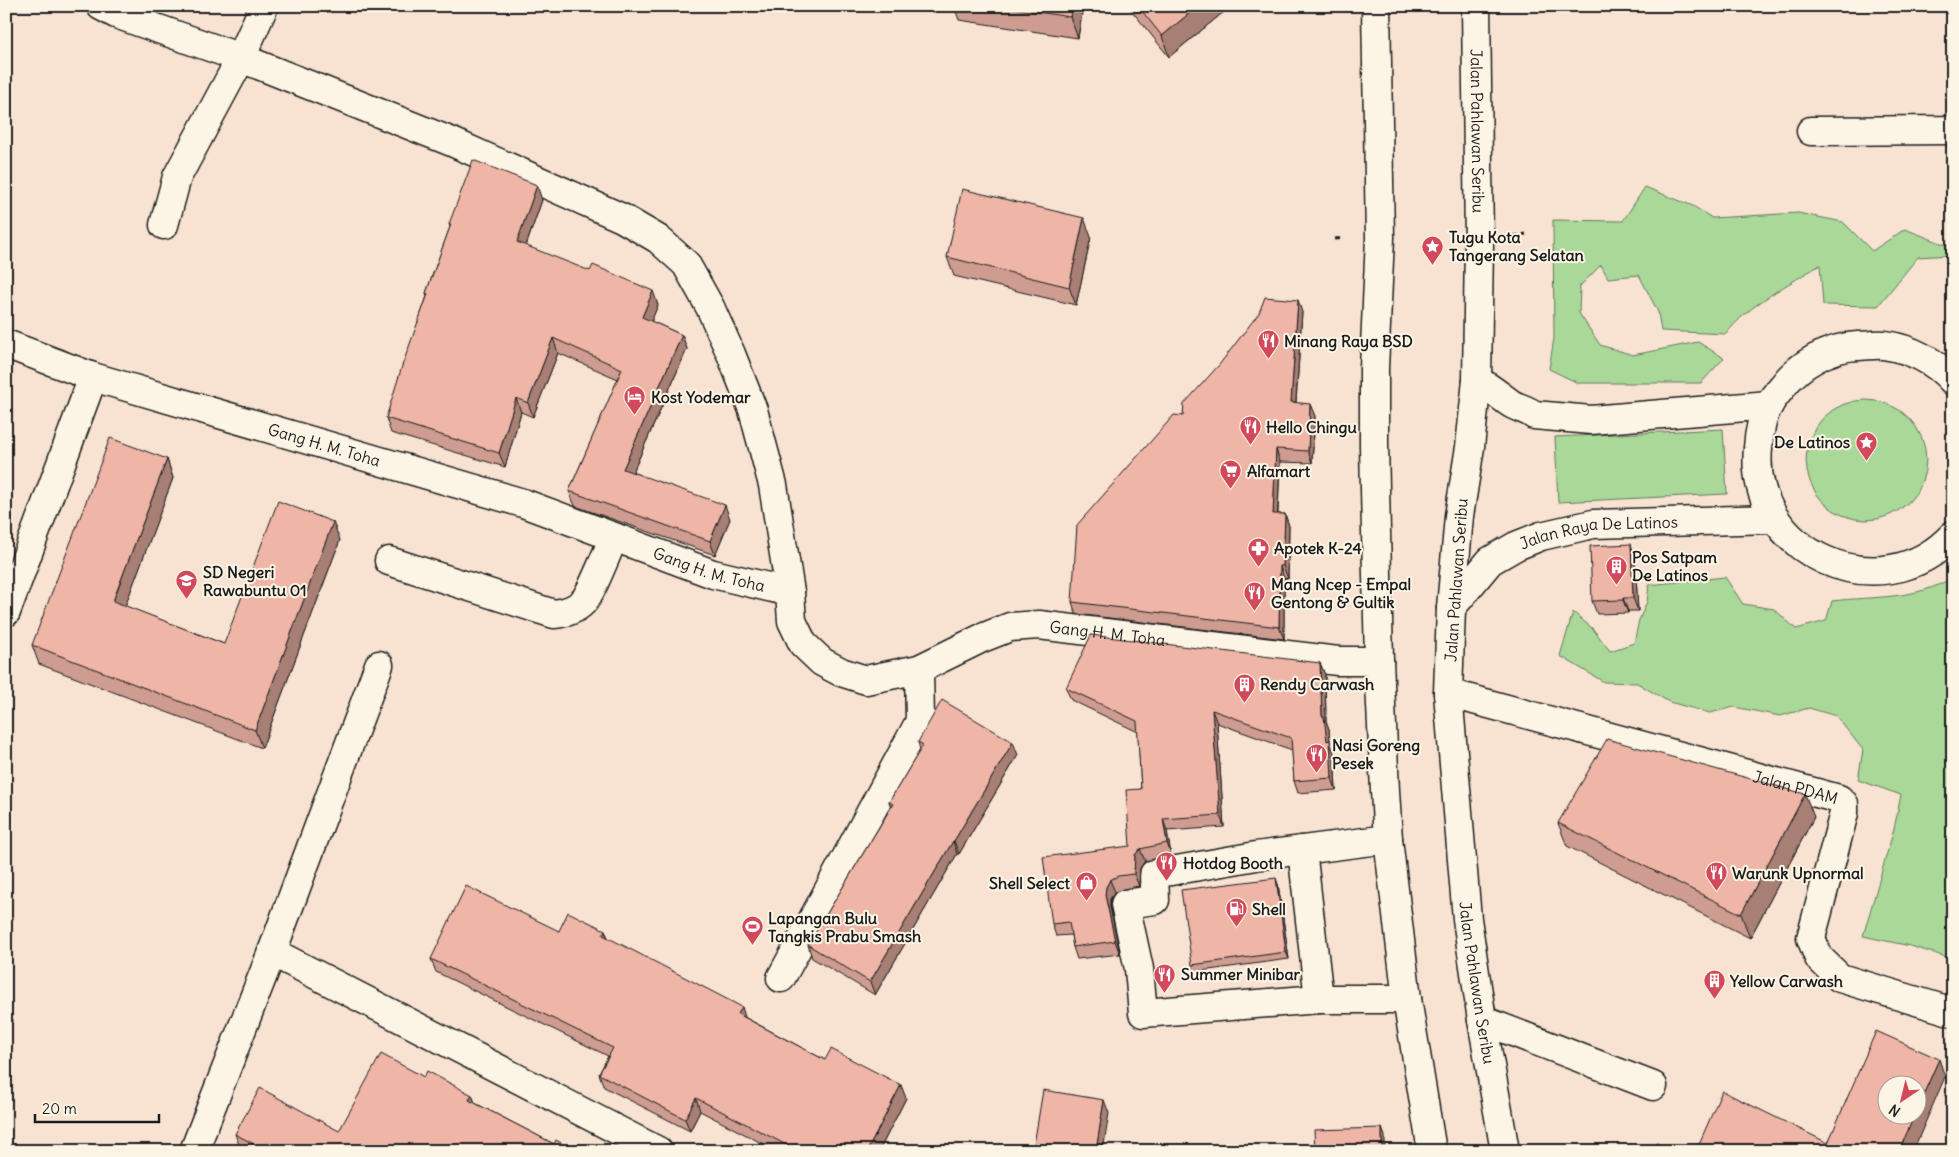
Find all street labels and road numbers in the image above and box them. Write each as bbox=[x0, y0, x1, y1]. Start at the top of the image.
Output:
street label: Jalan Pahlawan Seribu bbox=[1467, 49, 1489, 213]
street label: Gang H. M. Toha bbox=[266, 419, 383, 471]
street label: Jalan Pahlawan Seribu bbox=[1440, 498, 1472, 662]
street label: Jalan Raya De Latinos bbox=[1517, 512, 1678, 554]
street label: Gang H. M. Toha bbox=[650, 543, 767, 596]
street label: Gang H. M. Toha bbox=[1049, 616, 1166, 650]
street label: Jalan PDAM bbox=[1751, 766, 1840, 808]
street label: Jalan Pahlawan Seribu bbox=[1456, 901, 1500, 1066]

